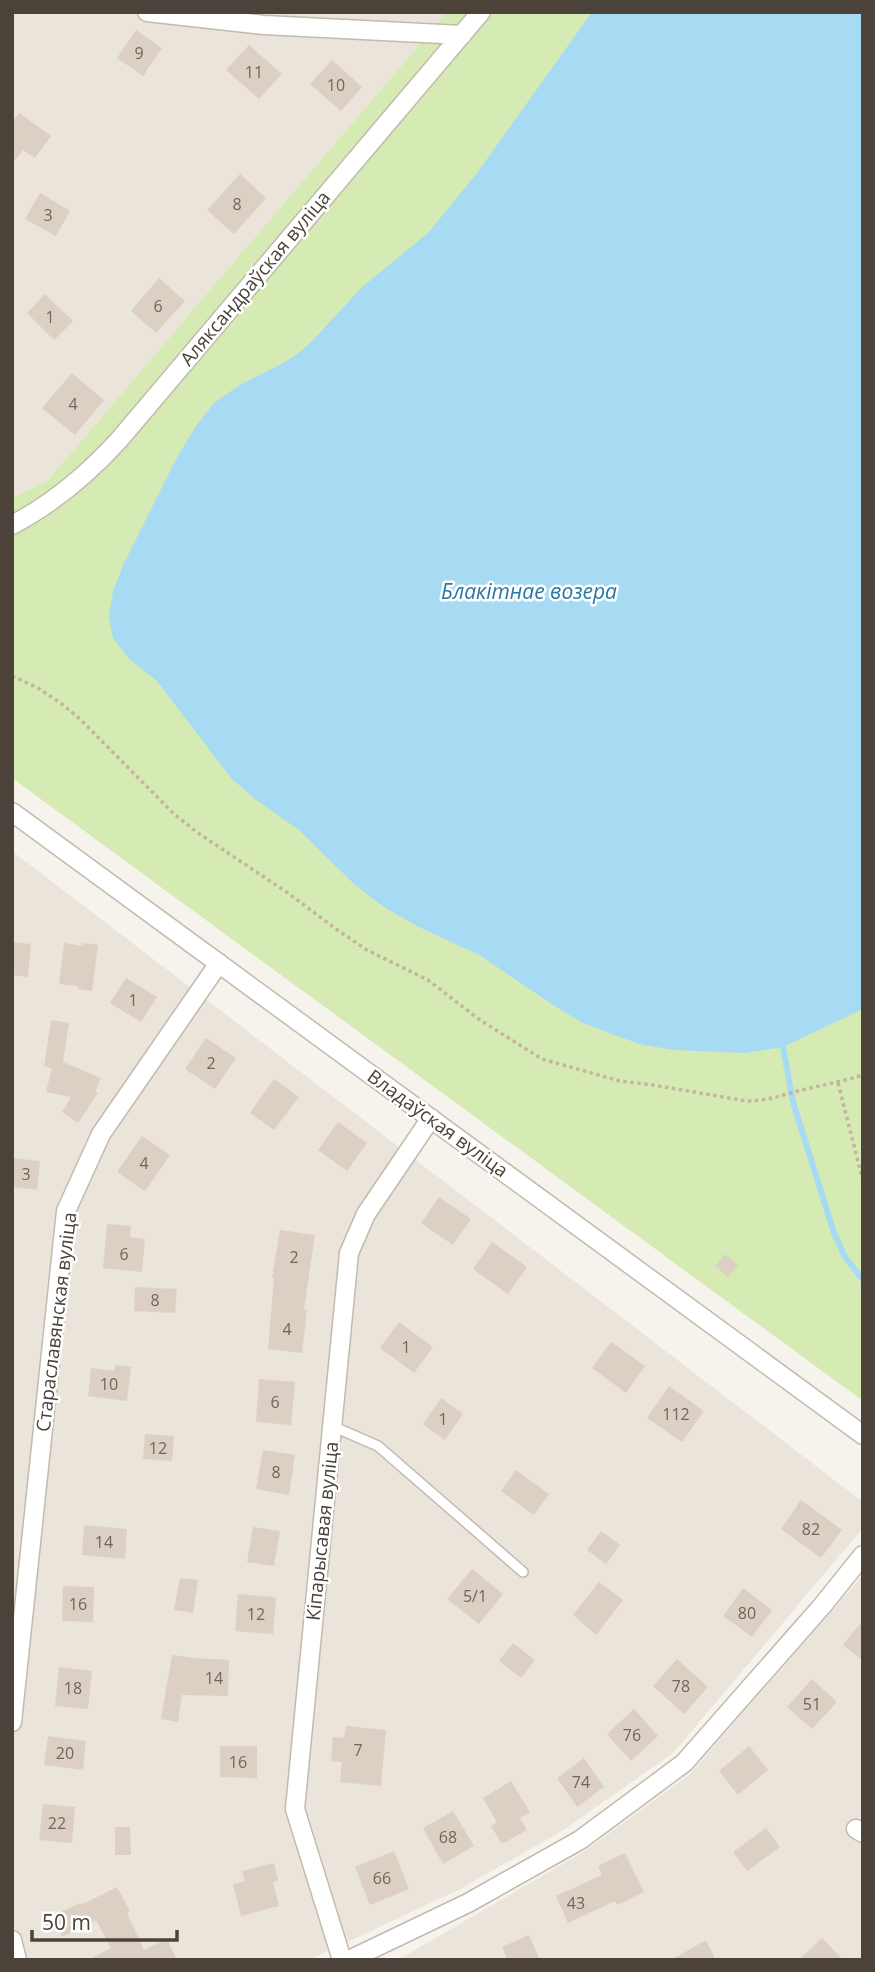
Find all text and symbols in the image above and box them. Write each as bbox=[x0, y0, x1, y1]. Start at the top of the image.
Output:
house number: 9 bbox=[134, 42, 144, 64]
house number: 11 bbox=[245, 61, 263, 83]
house number: 10 bbox=[327, 74, 345, 96]
street label: Аляксандраўская вуліца bbox=[174, 185, 336, 371]
house number: 8 bbox=[232, 193, 242, 215]
house number: 3 bbox=[43, 204, 53, 226]
house number: 6 bbox=[153, 295, 163, 317]
house number: 1 bbox=[45, 306, 55, 328]
house number: 4 bbox=[68, 393, 78, 415]
water label: Блакітнае возера bbox=[441, 577, 617, 605]
house number: 1 bbox=[128, 989, 138, 1011]
house number: 2 bbox=[206, 1052, 216, 1074]
street label: Владаўская вуліца bbox=[362, 1063, 514, 1183]
house number: 4 bbox=[139, 1152, 149, 1174]
house number: 3 bbox=[21, 1163, 31, 1185]
street label: Стараславянская вуліца bbox=[30, 1211, 82, 1433]
house number: 6 bbox=[119, 1243, 129, 1265]
house number: 2 bbox=[289, 1246, 299, 1268]
house number: 8 bbox=[150, 1289, 160, 1311]
house number: 4 bbox=[282, 1318, 292, 1340]
house number: 1 bbox=[401, 1336, 411, 1358]
house number: 10 bbox=[100, 1373, 118, 1395]
house number: 6 bbox=[270, 1391, 280, 1413]
house number: 112 bbox=[662, 1403, 690, 1425]
house number: 1 bbox=[438, 1408, 448, 1430]
house number: 12 bbox=[149, 1437, 167, 1459]
street label: Кіпарысавая вуліца bbox=[300, 1440, 344, 1622]
house number: 8 bbox=[271, 1461, 281, 1483]
house number: 82 bbox=[802, 1518, 820, 1540]
house number: 14 bbox=[95, 1531, 113, 1553]
house number: 5/1 bbox=[463, 1585, 487, 1607]
house number: 16 bbox=[69, 1593, 87, 1615]
house number: 80 bbox=[738, 1602, 756, 1624]
house number: 12 bbox=[247, 1603, 265, 1625]
house number: 14 bbox=[205, 1667, 223, 1689]
house number: 78 bbox=[672, 1675, 690, 1697]
house number: 18 bbox=[64, 1677, 82, 1699]
house number: 51 bbox=[803, 1693, 821, 1715]
house number: 76 bbox=[623, 1724, 641, 1746]
house number: 7 bbox=[353, 1739, 363, 1761]
house number: 20 bbox=[56, 1742, 74, 1764]
house number: 16 bbox=[229, 1751, 247, 1773]
house number: 74 bbox=[572, 1771, 590, 1793]
house number: 22 bbox=[48, 1812, 66, 1834]
house number: 68 bbox=[439, 1826, 457, 1848]
house number: 66 bbox=[373, 1867, 391, 1889]
house number: 43 bbox=[567, 1892, 585, 1914]
scale bar bbox=[32, 1898, 177, 1942]
text: 50 m bbox=[42, 1908, 91, 1936]

